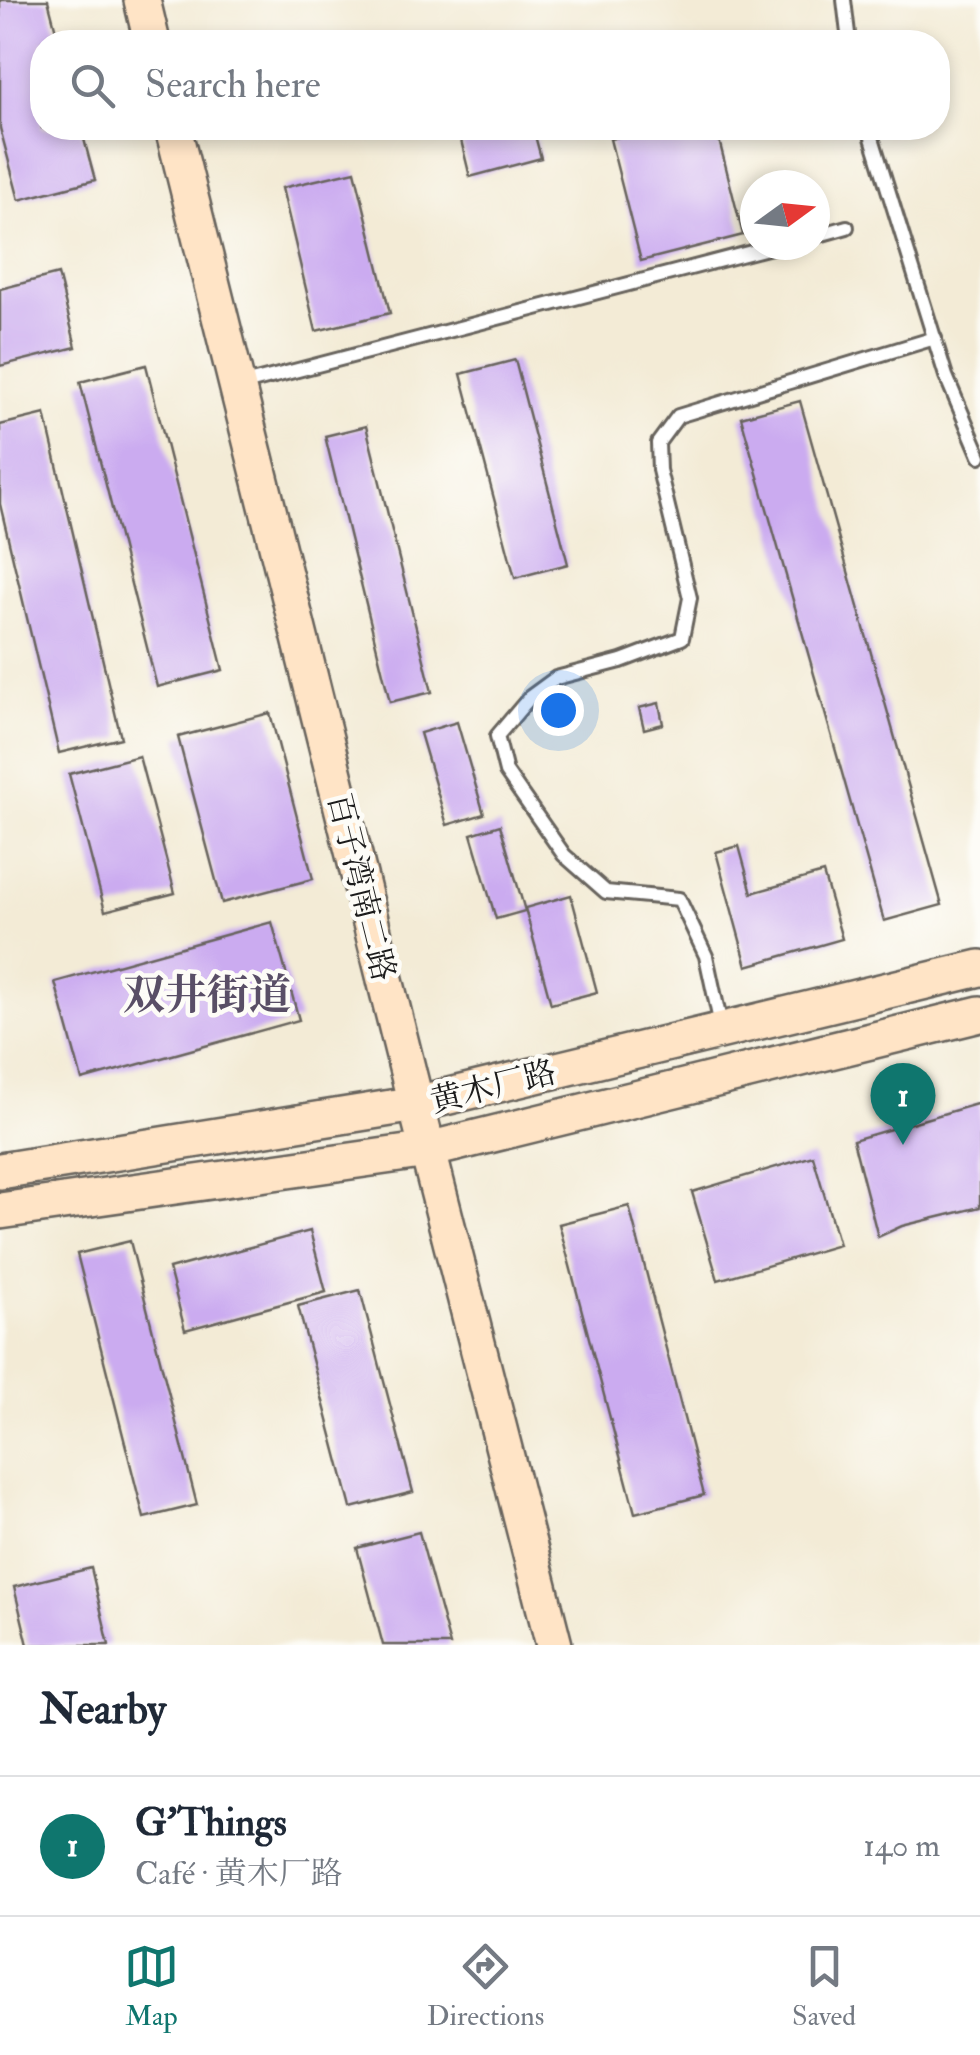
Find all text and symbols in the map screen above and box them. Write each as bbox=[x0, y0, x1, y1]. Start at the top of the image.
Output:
search box bbox=[30, 30, 950, 140]
icon: search bbox=[65, 58, 120, 113]
text: Search here bbox=[145, 61, 321, 109]
north arrow bbox=[740, 170, 830, 260]
your location bbox=[533, 685, 584, 736]
street label: 百子湾南二路 bbox=[318, 789, 404, 985]
district label: 双井街道 bbox=[123, 970, 291, 1022]
street label: 黄木厂路 bbox=[426, 1052, 560, 1122]
pin: 1 bbox=[870, 1062, 936, 1145]
text: Nearby bbox=[40, 1684, 166, 1736]
text: G'Things bbox=[135, 1799, 287, 1847]
text: 1 bbox=[67, 1826, 78, 1866]
text: 140 m bbox=[863, 1826, 940, 1866]
text: Café · 黄木厂路 bbox=[135, 1854, 343, 1894]
tab: Map bbox=[124, 1939, 179, 2034]
tab: Directions bbox=[427, 1939, 544, 2034]
tab: Saved bbox=[792, 1939, 856, 2034]

